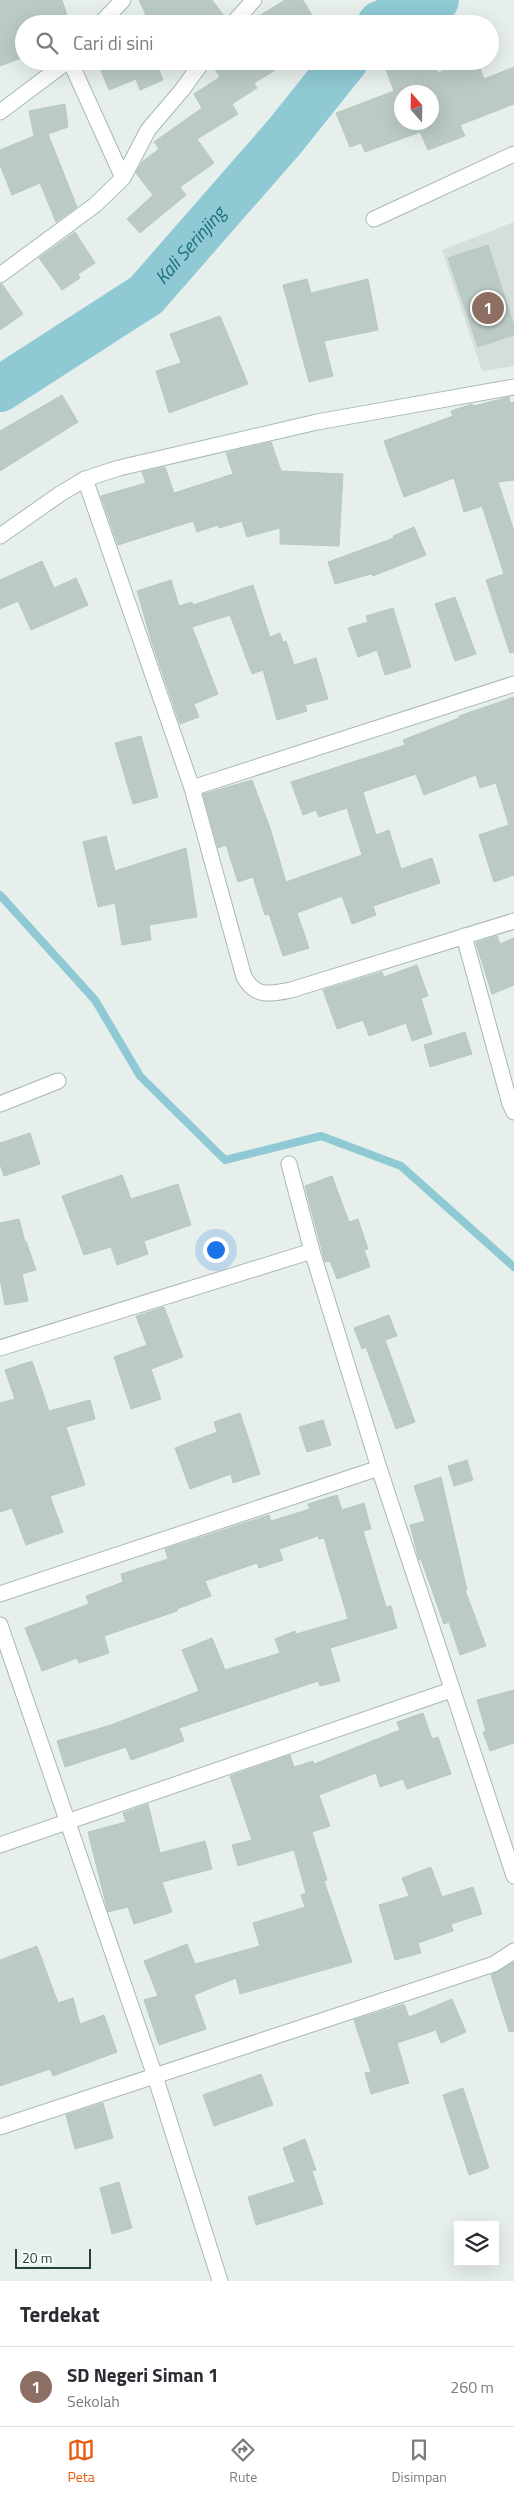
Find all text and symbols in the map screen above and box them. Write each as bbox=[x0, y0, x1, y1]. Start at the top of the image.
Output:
search box bbox=[15, 15, 499, 70]
text: Cari di sini bbox=[73, 28, 154, 57]
icon: search bbox=[33, 29, 61, 57]
north arrow bbox=[394, 85, 439, 130]
water label: Kali Serinjing bbox=[147, 198, 233, 290]
pin: 1 bbox=[472, 289, 504, 327]
your location bbox=[203, 1237, 229, 1263]
map controls bbox=[454, 2221, 499, 2266]
button: layers bbox=[454, 2221, 499, 2266]
scale bar bbox=[15, 2246, 91, 2269]
text: 20 m bbox=[22, 2247, 52, 2268]
text: Terdekat bbox=[20, 2298, 100, 2330]
text: SD Negeri Siman 1 bbox=[67, 2360, 219, 2389]
text: 1 bbox=[32, 2375, 40, 2399]
text: 260 m bbox=[450, 2375, 494, 2399]
text: Sekolah bbox=[67, 2389, 120, 2413]
tab: Peta bbox=[67, 2436, 95, 2487]
tab: Rute bbox=[229, 2436, 257, 2487]
tab: Disimpan bbox=[392, 2436, 447, 2487]

